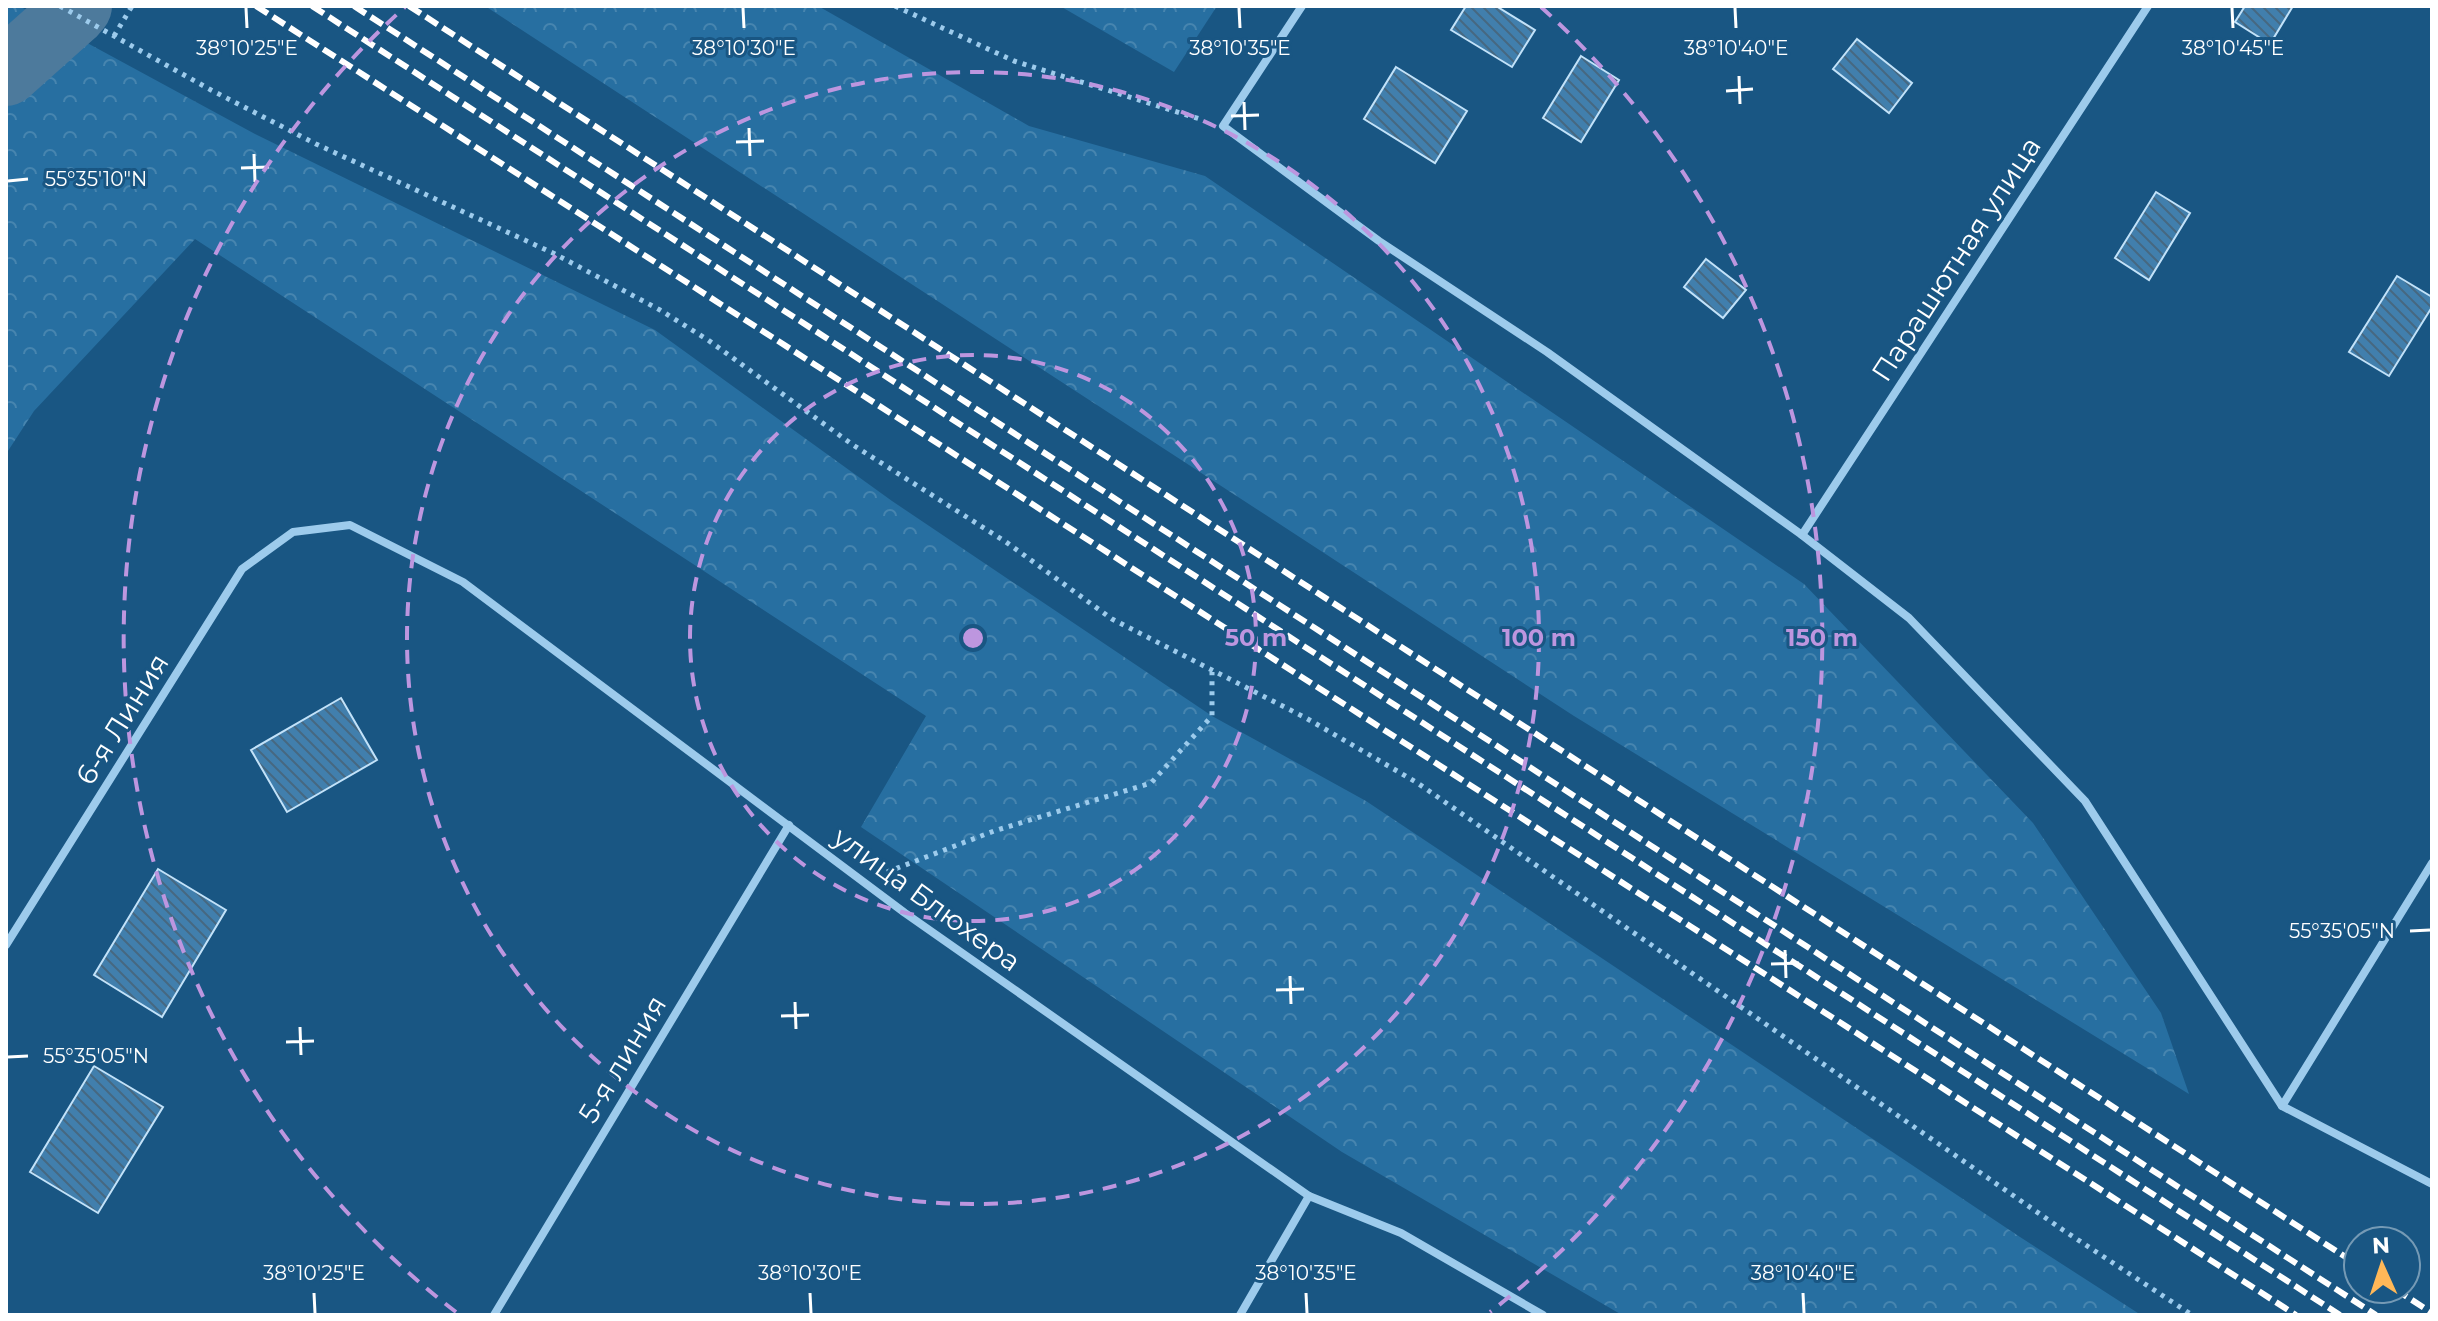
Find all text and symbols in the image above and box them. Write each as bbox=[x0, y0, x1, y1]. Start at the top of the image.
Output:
text: 38°10'25"E bbox=[196, 36, 298, 60]
text: 38°10'30"E bbox=[692, 36, 796, 60]
text: 38°10'35"E bbox=[1189, 36, 1291, 60]
text: 38°10'40"E bbox=[1684, 36, 1788, 60]
text: 38°10'45"E bbox=[2182, 36, 2284, 60]
street label: Парашютная улица bbox=[1864, 130, 2048, 388]
text: 55°35'10"N bbox=[45, 167, 147, 191]
text: 50 m bbox=[1225, 623, 1287, 652]
text: 100 m bbox=[1502, 623, 1576, 652]
text: 150 m bbox=[1786, 623, 1858, 652]
centre of rings bbox=[959, 624, 987, 652]
street label: 6-я Линия bbox=[68, 647, 176, 791]
street label: улица Блюхера bbox=[826, 819, 1027, 978]
text: 55°35'05"N bbox=[2289, 919, 2395, 943]
street label: 5-я линия bbox=[571, 989, 673, 1129]
text: 55°35'05"N bbox=[43, 1044, 149, 1068]
north arrow bbox=[2342, 1225, 2422, 1305]
text: N bbox=[2371, 1232, 2391, 1259]
text: 38°10'25"E bbox=[263, 1261, 365, 1285]
text: 38°10'30"E bbox=[758, 1261, 862, 1285]
text: 38°10'35"E bbox=[1255, 1261, 1357, 1285]
text: 38°10'40"E bbox=[1751, 1261, 1855, 1285]

